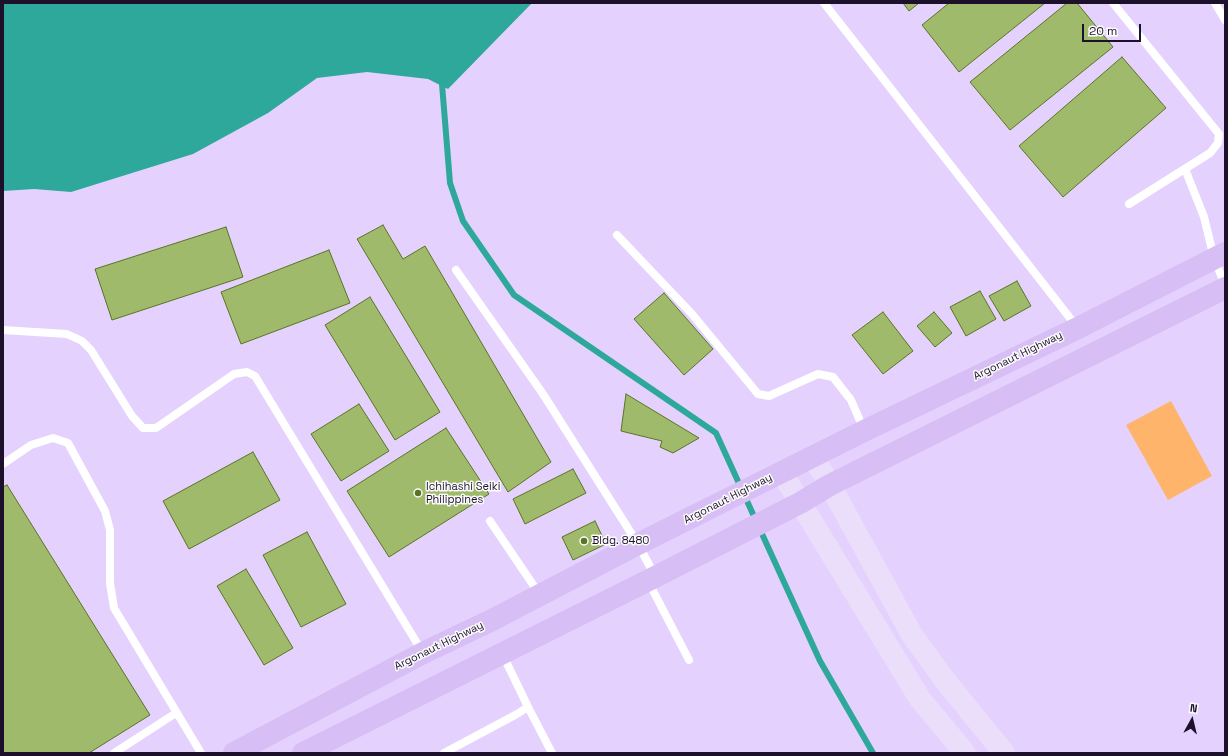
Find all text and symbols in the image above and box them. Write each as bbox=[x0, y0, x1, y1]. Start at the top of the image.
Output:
scale bar bbox=[1084, 16, 1143, 42]
text: 20 m bbox=[1089, 23, 1117, 39]
street label: Argonaut Highway bbox=[971, 329, 1065, 383]
street label: Argonaut Highway bbox=[682, 471, 774, 527]
place label: Ichihashi Seiki Philippines bbox=[426, 480, 500, 506]
marker: Ichihashi Seiki Philippines bbox=[413, 488, 423, 498]
place label: Bldg. 8480 bbox=[592, 534, 649, 548]
marker: Bldg. 8480 bbox=[579, 536, 589, 546]
street label: Argonaut Highway bbox=[392, 619, 486, 673]
north arrow bbox=[1172, 700, 1212, 740]
text: N bbox=[1189, 701, 1198, 716]

